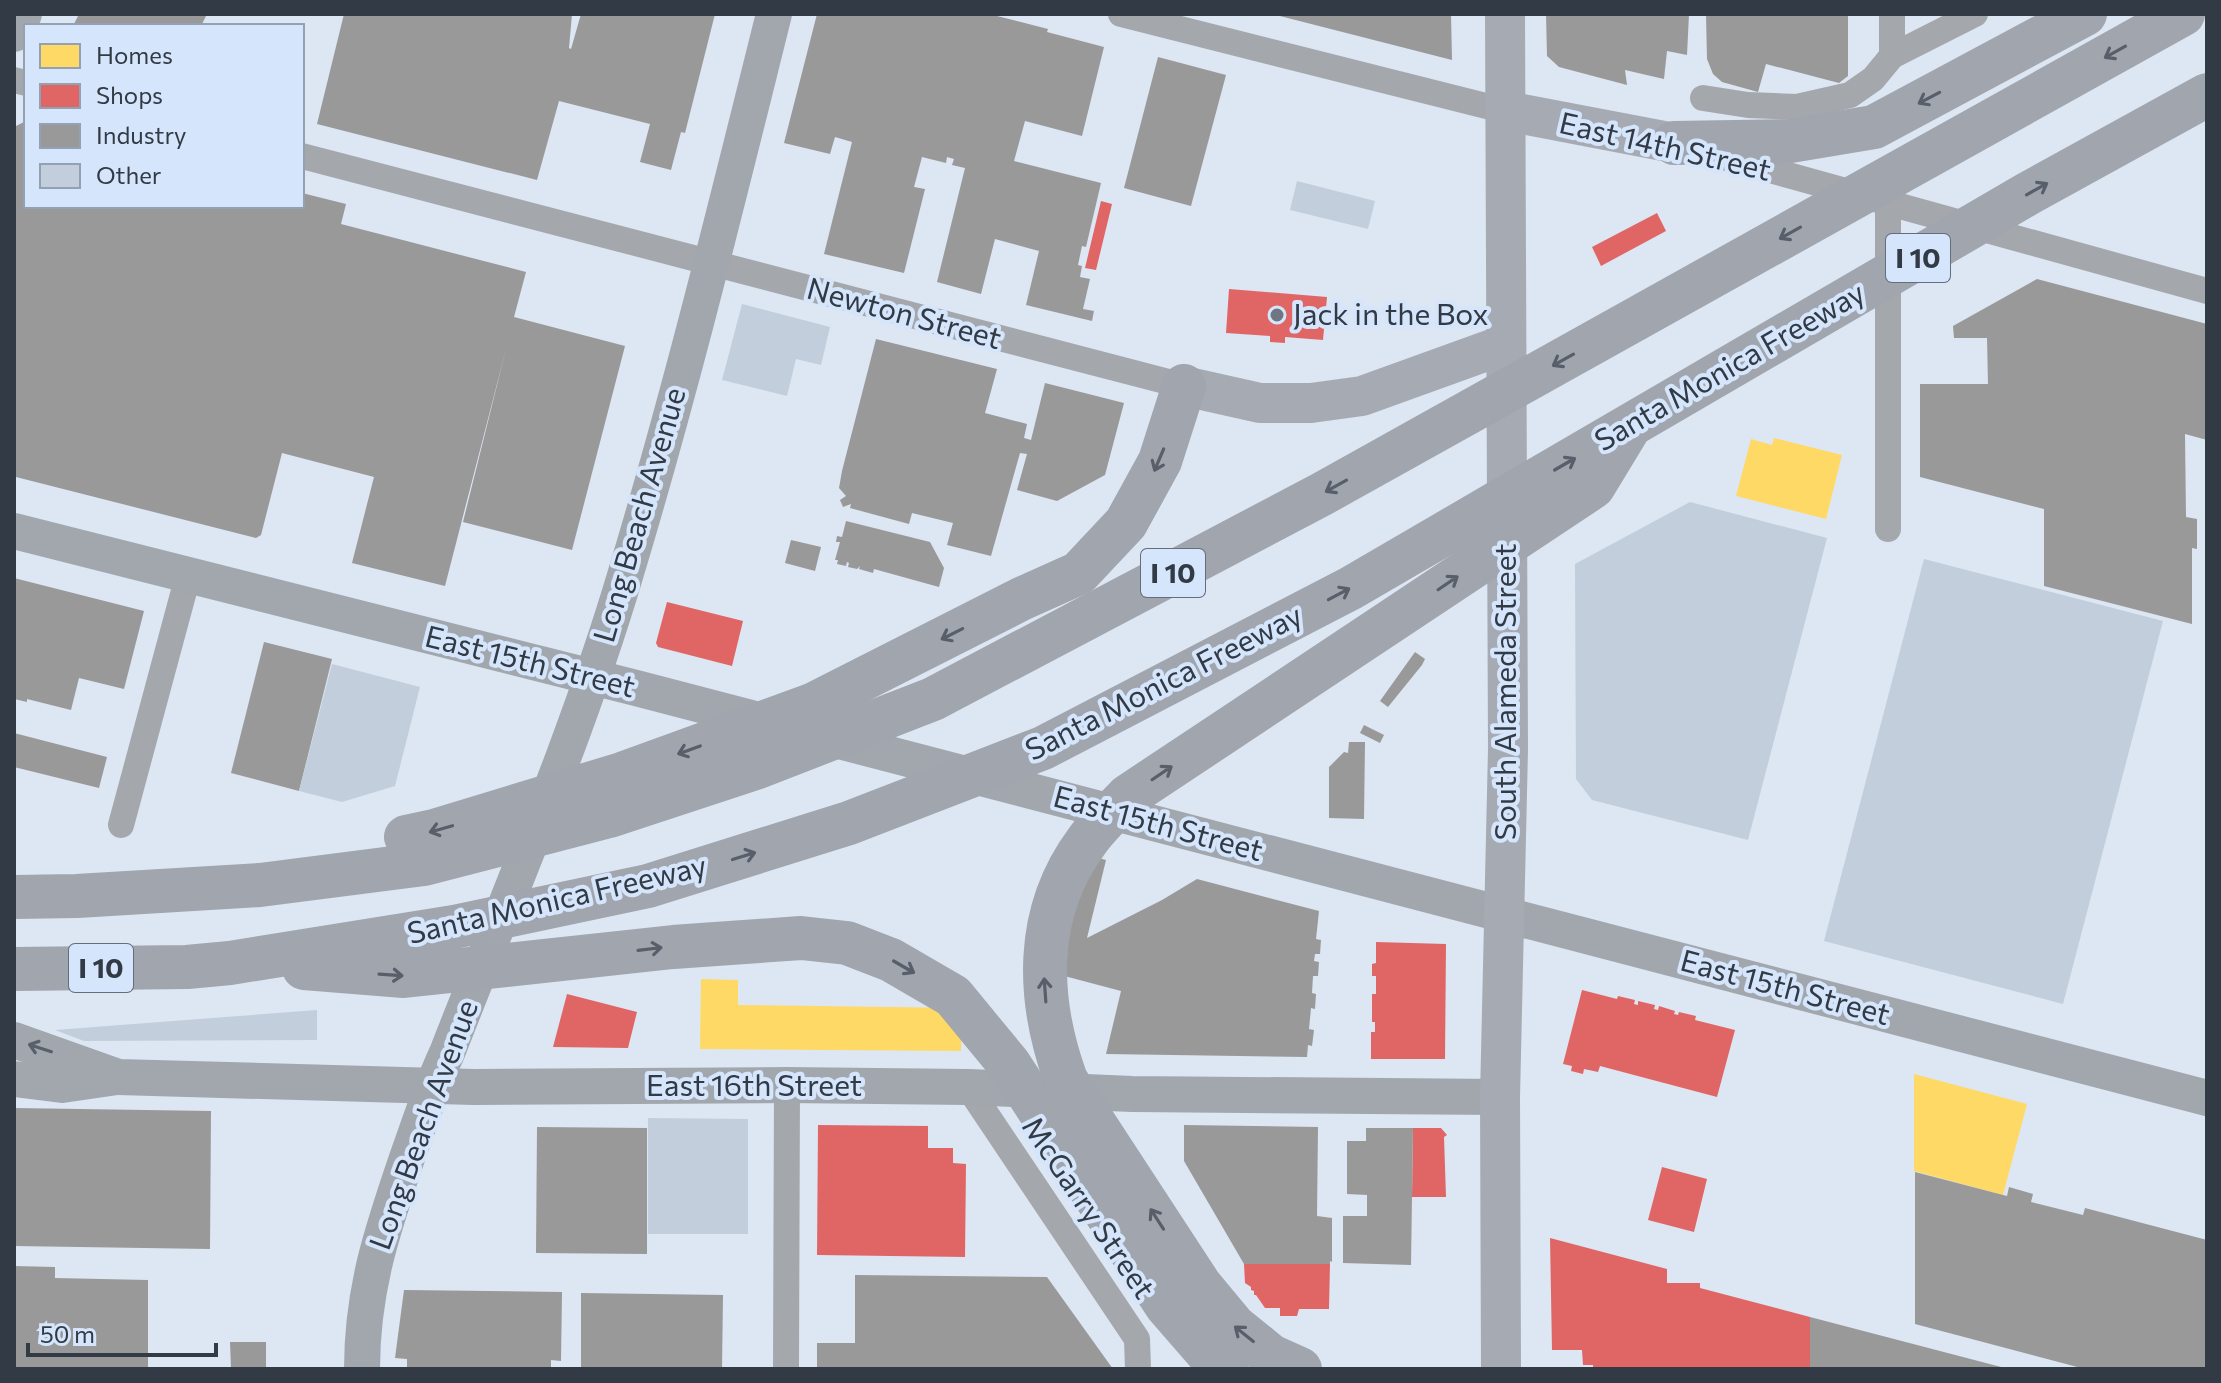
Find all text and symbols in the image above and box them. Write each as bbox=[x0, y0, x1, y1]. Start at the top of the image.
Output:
legend bbox=[24, 24, 304, 208]
text: Homes bbox=[96, 40, 173, 69]
one-way arrow bbox=[2104, 45, 2128, 60]
text: Shops bbox=[96, 80, 163, 109]
one-way arrow bbox=[1918, 90, 1941, 106]
street label: East 14th Street bbox=[1556, 102, 1775, 187]
text: Industry bbox=[96, 120, 186, 149]
text: Other bbox=[96, 160, 162, 189]
one-way arrow bbox=[2024, 180, 2048, 196]
one-way arrow bbox=[1779, 226, 1803, 241]
road number: I 10 bbox=[1886, 234, 1950, 282]
street label: Newton Street bbox=[803, 268, 1006, 355]
street label: Santa Monica Freeway bbox=[1587, 272, 1871, 457]
place label: Jack in the Box bbox=[1293, 294, 1489, 331]
marker: Jack in the Box bbox=[1268, 306, 1286, 324]
one-way arrow bbox=[1552, 353, 1576, 368]
street label: Long Beach Avenue bbox=[584, 383, 692, 646]
one-way arrow bbox=[1150, 447, 1165, 472]
one-way arrow bbox=[1552, 456, 1576, 471]
one-way arrow bbox=[1325, 479, 1348, 495]
street label: South Alameda Street bbox=[1485, 543, 1522, 841]
road number: I 10 bbox=[1141, 549, 1205, 597]
one-way arrow bbox=[1437, 575, 1459, 591]
one-way arrow bbox=[1327, 585, 1350, 601]
street label: Santa Monica Freeway bbox=[1018, 595, 1308, 767]
street label: East 15th Street bbox=[422, 616, 639, 704]
one-way arrow bbox=[940, 627, 964, 642]
one-way arrow bbox=[677, 744, 701, 758]
one-way arrow bbox=[1150, 765, 1173, 781]
street label: East 15th Street bbox=[1050, 776, 1267, 867]
one-way arrow bbox=[429, 823, 454, 837]
street label: Santa Monica Freeway bbox=[403, 845, 710, 950]
one-way arrow bbox=[731, 848, 756, 862]
street label: East 15th Street bbox=[1677, 940, 1894, 1031]
one-way arrow bbox=[636, 942, 663, 957]
road number: I 10 bbox=[69, 944, 133, 992]
one-way arrow bbox=[892, 959, 915, 975]
one-way arrow bbox=[377, 968, 404, 983]
one-way arrow bbox=[1037, 977, 1052, 1004]
street label: Long Beach Avenue bbox=[359, 994, 484, 1254]
one-way arrow bbox=[28, 1040, 53, 1055]
street label: East 16th Street bbox=[646, 1065, 862, 1102]
street label: McGarry Street bbox=[1016, 1109, 1164, 1304]
one-way arrow bbox=[1149, 1209, 1165, 1231]
scale bar bbox=[28, 1307, 216, 1357]
text: 50 m bbox=[40, 1319, 95, 1348]
one-way arrow bbox=[1234, 1325, 1255, 1342]

